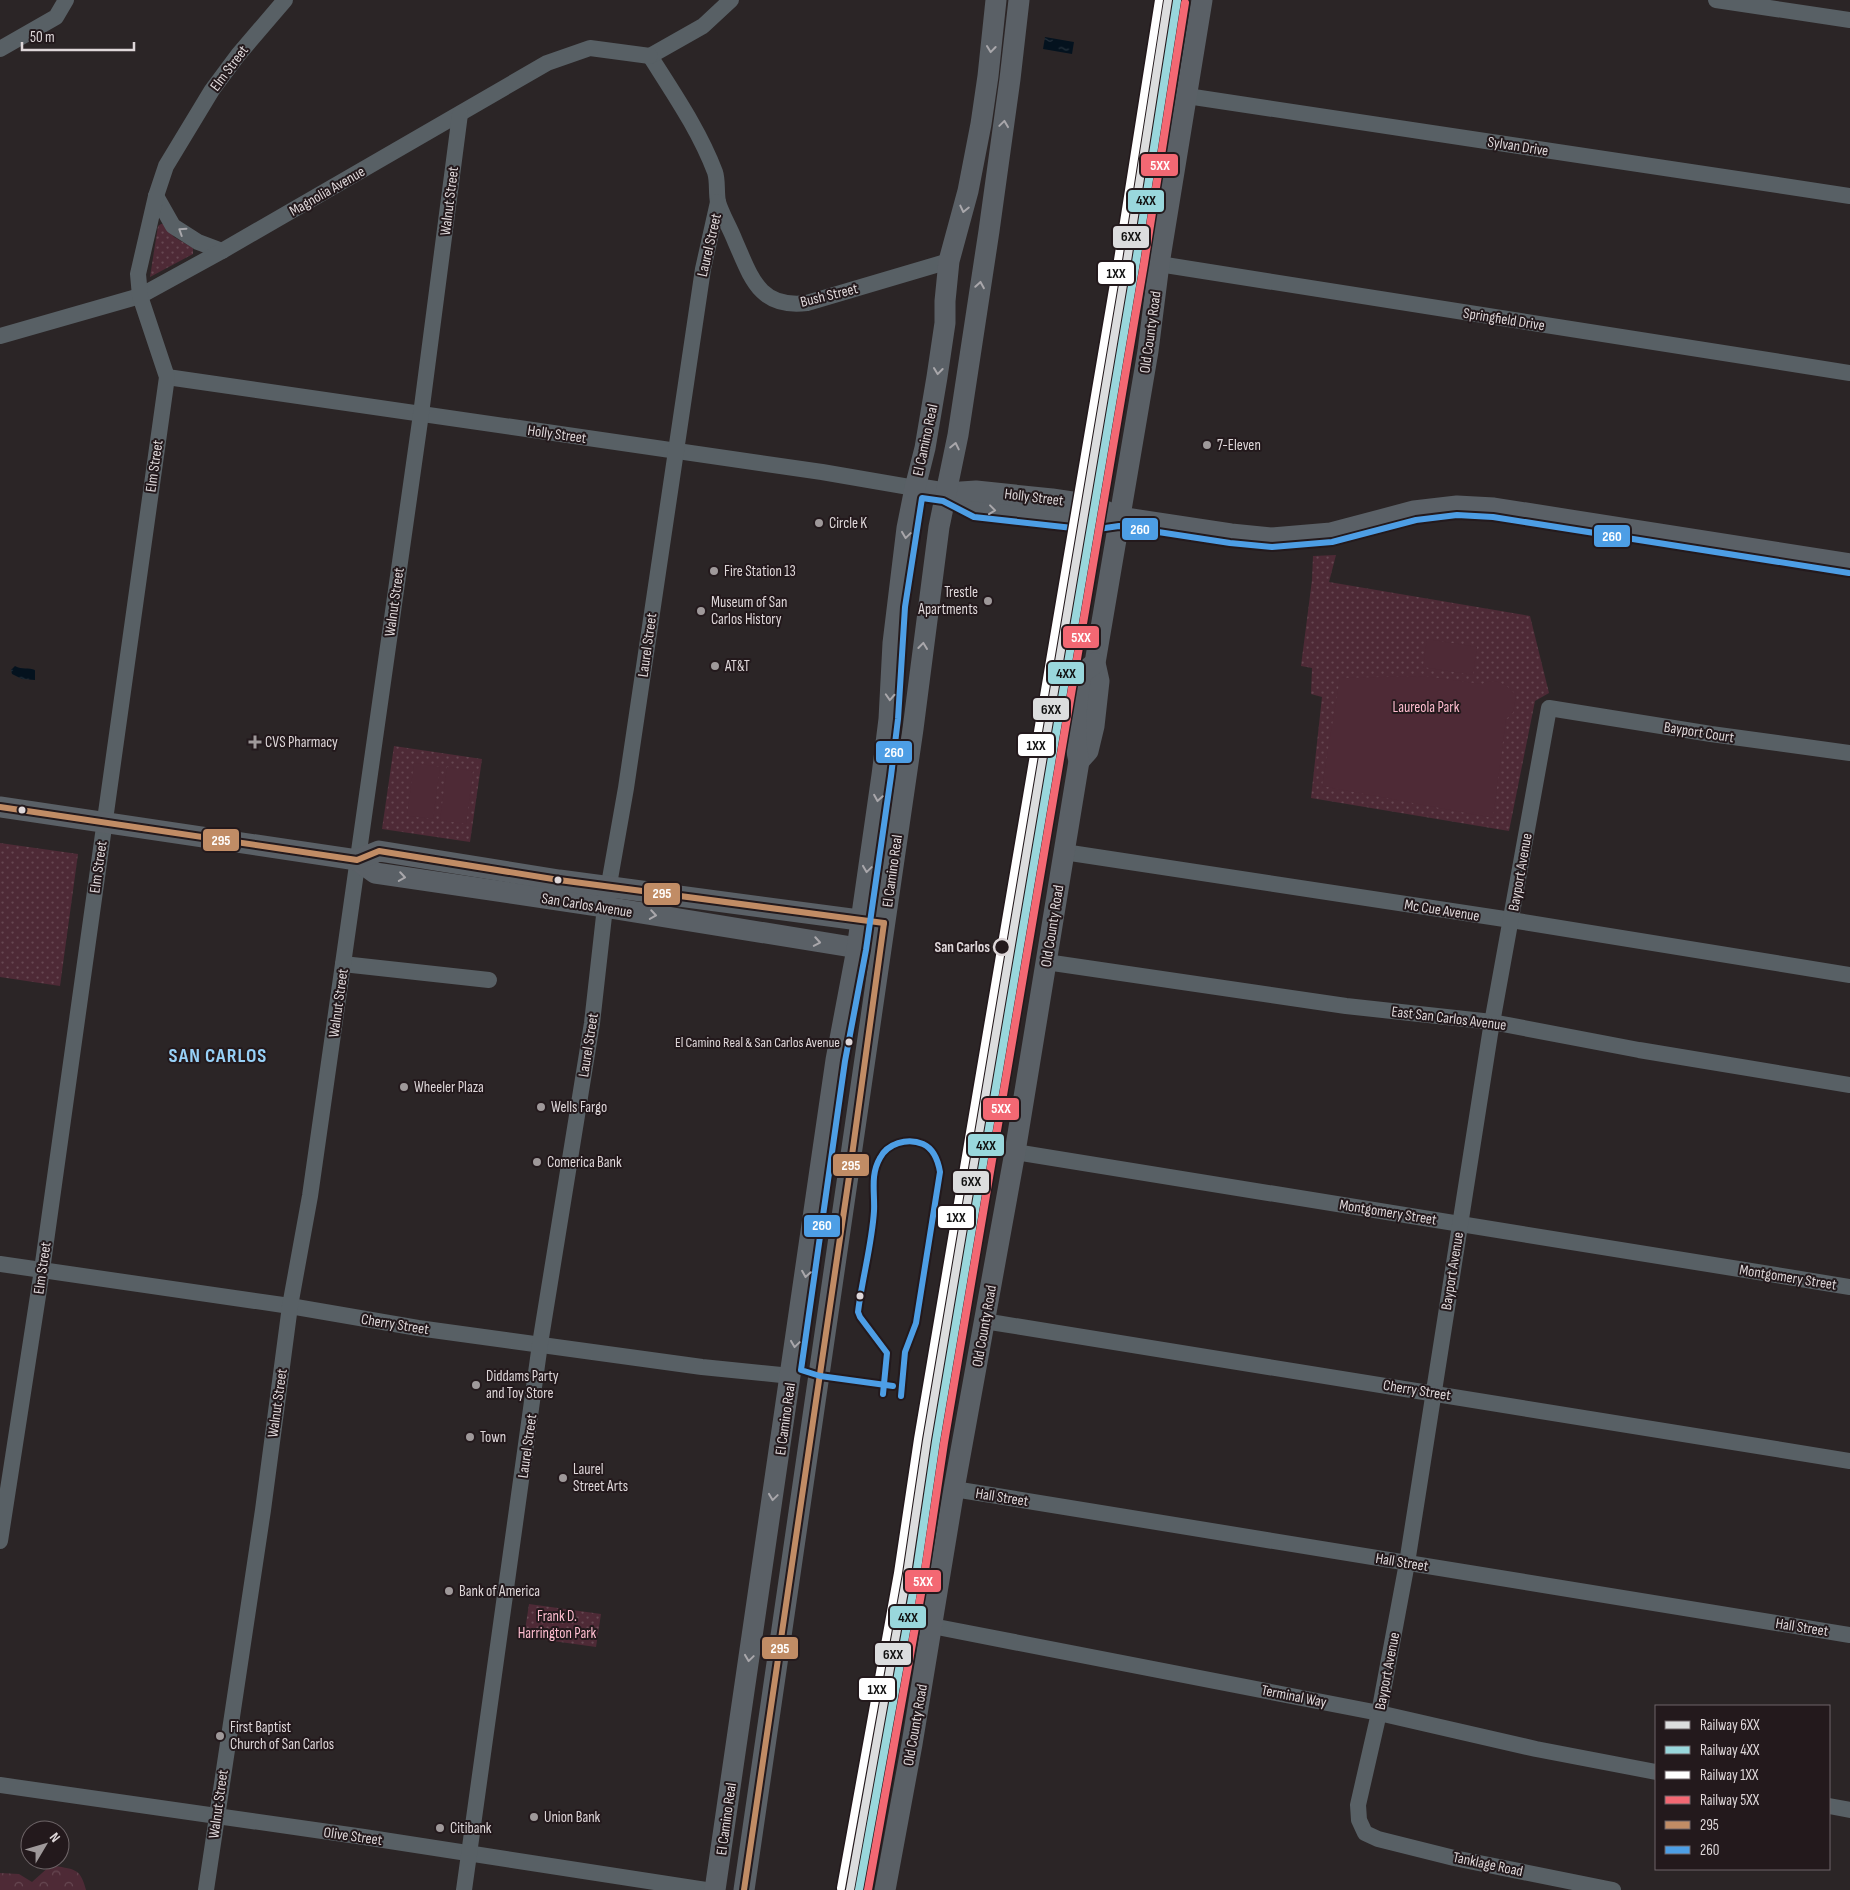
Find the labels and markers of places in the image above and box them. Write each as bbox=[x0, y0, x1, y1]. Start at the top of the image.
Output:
place label: 7-Eleven bbox=[1217, 436, 1261, 455]
marker: 7-Eleven bbox=[1201, 439, 1213, 451]
place label: Circle K bbox=[829, 514, 867, 533]
marker: Circle K bbox=[813, 517, 825, 529]
place label: Fire Station 13 bbox=[724, 562, 796, 581]
marker: Fire Station 13 bbox=[708, 565, 720, 577]
place label: Trestle Apartments bbox=[917, 583, 978, 619]
place label: Museum of San Carlos History bbox=[711, 593, 787, 629]
marker: Trestle Apartments bbox=[982, 595, 994, 607]
marker: Museum of San Carlos History bbox=[695, 605, 707, 617]
place label: AT&T bbox=[724, 657, 750, 676]
marker: AT&T bbox=[709, 660, 721, 672]
place label: CVS Pharmacy bbox=[265, 733, 338, 752]
marker: CVS Pharmacy bbox=[249, 736, 261, 748]
unlabelled marker bbox=[17, 805, 27, 815]
unlabelled marker bbox=[553, 875, 563, 885]
place label: San Carlos bbox=[934, 938, 990, 957]
marker: San Carlos bbox=[993, 938, 1011, 956]
place label: El Camino Real & San Carlos Avenue bbox=[675, 1034, 840, 1051]
marker: El Camino Real & San Carlos Avenue bbox=[844, 1037, 854, 1047]
place label: Wheeler Plaza bbox=[414, 1078, 484, 1097]
marker: Wheeler Plaza bbox=[398, 1081, 410, 1093]
place label: Wells Fargo bbox=[551, 1098, 607, 1117]
marker: Wells Fargo bbox=[535, 1101, 547, 1113]
place label: Comerica Bank bbox=[547, 1153, 622, 1172]
marker: Comerica Bank bbox=[531, 1156, 543, 1168]
unlabelled marker bbox=[855, 1291, 865, 1301]
place label: Diddams Party and Toy Store bbox=[486, 1367, 559, 1403]
marker: Diddams Party and Toy Store bbox=[470, 1379, 482, 1391]
place label: Town bbox=[480, 1428, 506, 1447]
marker: Town bbox=[464, 1431, 476, 1443]
place label: Laurel Street Arts bbox=[573, 1460, 628, 1496]
marker: Laurel Street Arts bbox=[557, 1472, 569, 1484]
place label: Bank of America bbox=[459, 1582, 540, 1601]
marker: Bank of America bbox=[443, 1585, 455, 1597]
place label: First Baptist Church of San Carlos bbox=[230, 1718, 334, 1754]
marker: First Baptist Church of San Carlos bbox=[214, 1730, 226, 1742]
place label: Union Bank bbox=[544, 1808, 601, 1827]
marker: Union Bank bbox=[528, 1811, 540, 1823]
place label: Citibank bbox=[450, 1819, 492, 1838]
marker: Citibank bbox=[434, 1822, 446, 1834]

